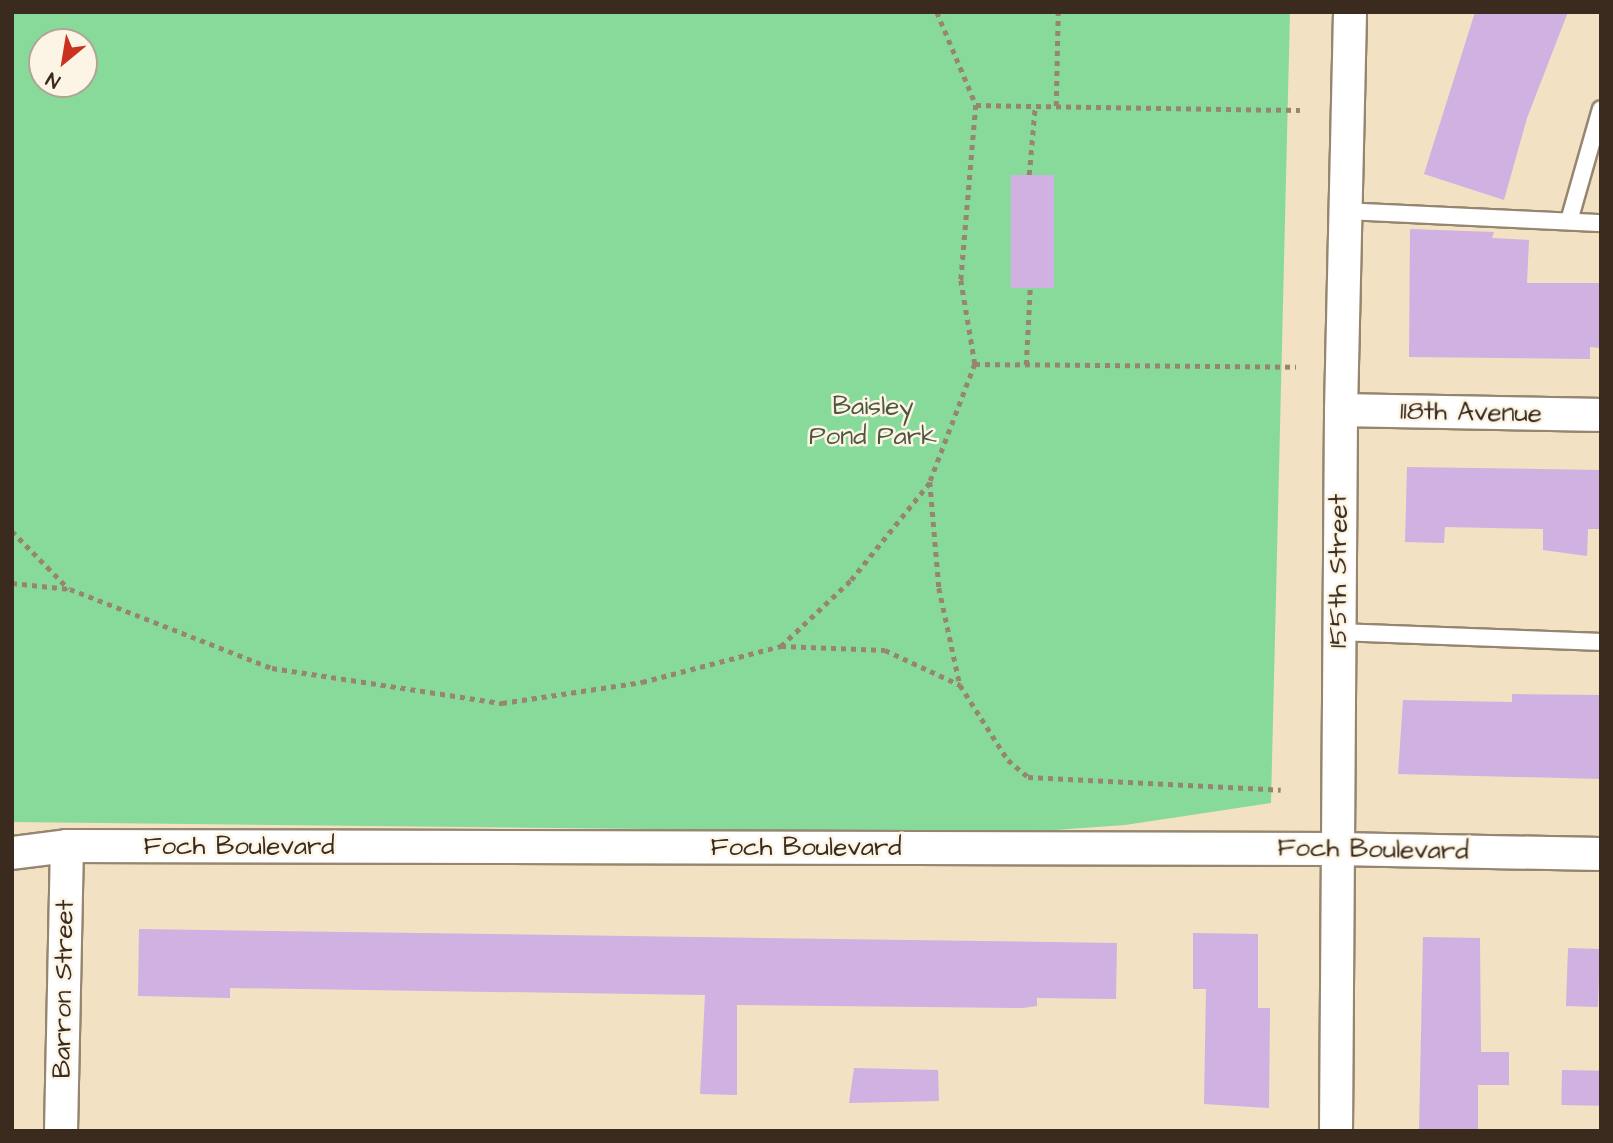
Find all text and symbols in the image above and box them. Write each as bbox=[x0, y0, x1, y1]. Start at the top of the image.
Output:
north arrow bbox=[28, 28, 98, 98]
text: N bbox=[41, 65, 65, 95]
park label: Baisley Pond Park bbox=[809, 391, 937, 452]
street label: 118th Avenue bbox=[1400, 396, 1542, 430]
street label: 155th Street bbox=[1323, 494, 1355, 648]
street label: Foch Boulevard bbox=[143, 831, 335, 863]
street label: Foch Boulevard bbox=[710, 832, 902, 864]
street label: Foch Boulevard bbox=[1277, 833, 1469, 867]
street label: Barron Street bbox=[47, 899, 81, 1079]

